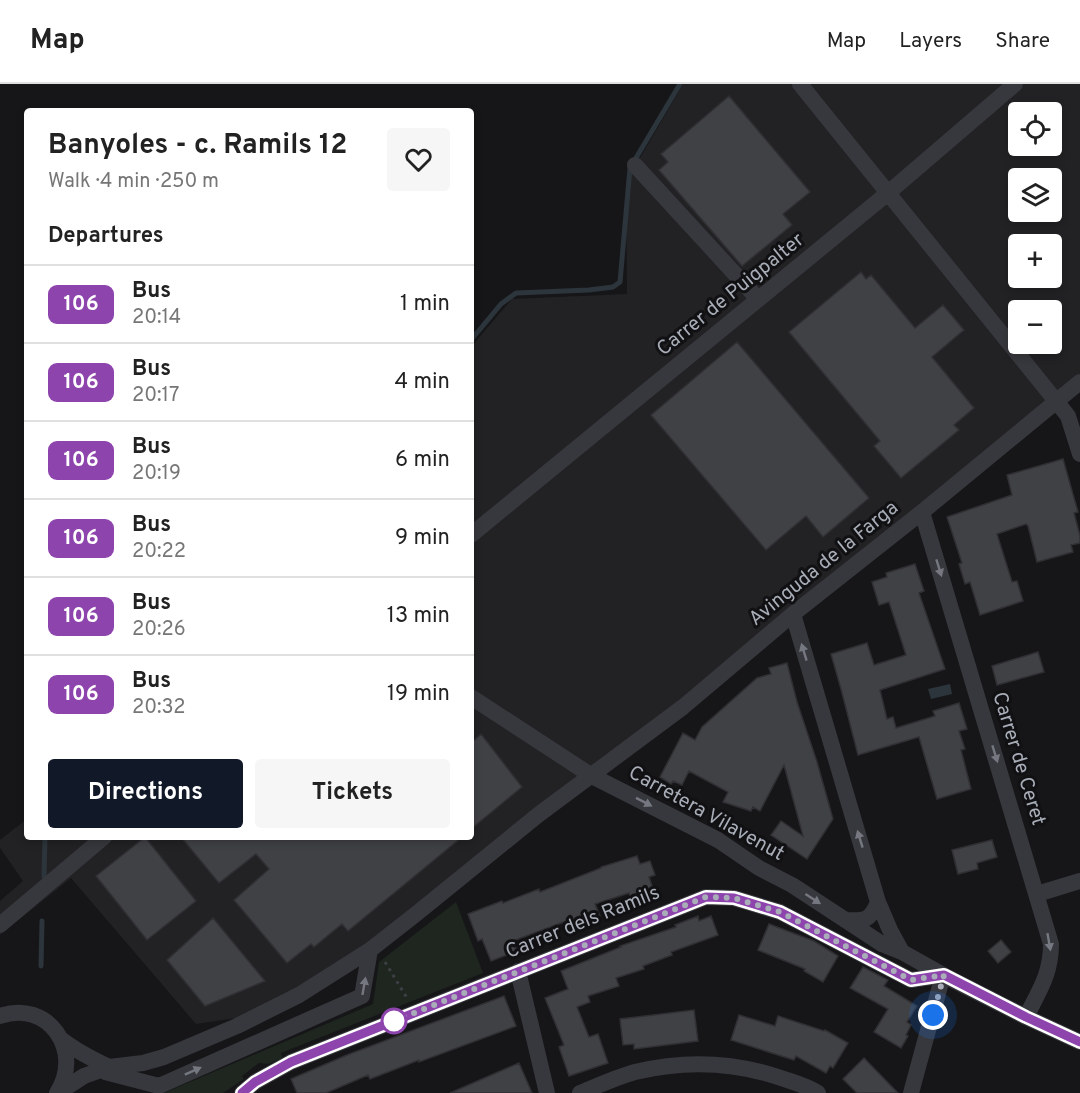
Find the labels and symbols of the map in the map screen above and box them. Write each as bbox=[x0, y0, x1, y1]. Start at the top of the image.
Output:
street label: Carrer de Puigpalter bbox=[652, 227, 810, 362]
street label: Avinguda de la Farga bbox=[744, 496, 904, 632]
one-way arrow bbox=[935, 559, 944, 577]
one-way arrow bbox=[799, 643, 808, 661]
street label: Carrer de Ceret bbox=[985, 689, 1051, 829]
one-way arrow bbox=[991, 746, 1000, 764]
street label: Carretera Vilavenut bbox=[623, 760, 789, 868]
one-way arrow bbox=[635, 798, 652, 807]
one-way arrow bbox=[855, 830, 864, 848]
street label: Carrer dels Ramils bbox=[502, 880, 664, 966]
one-way arrow bbox=[804, 893, 820, 905]
one-way arrow bbox=[1045, 932, 1054, 951]
one-way arrow bbox=[359, 976, 368, 995]
your location bbox=[918, 1000, 948, 1030]
unlabelled marker bbox=[381, 1008, 407, 1034]
one-way arrow bbox=[185, 1066, 202, 1075]

